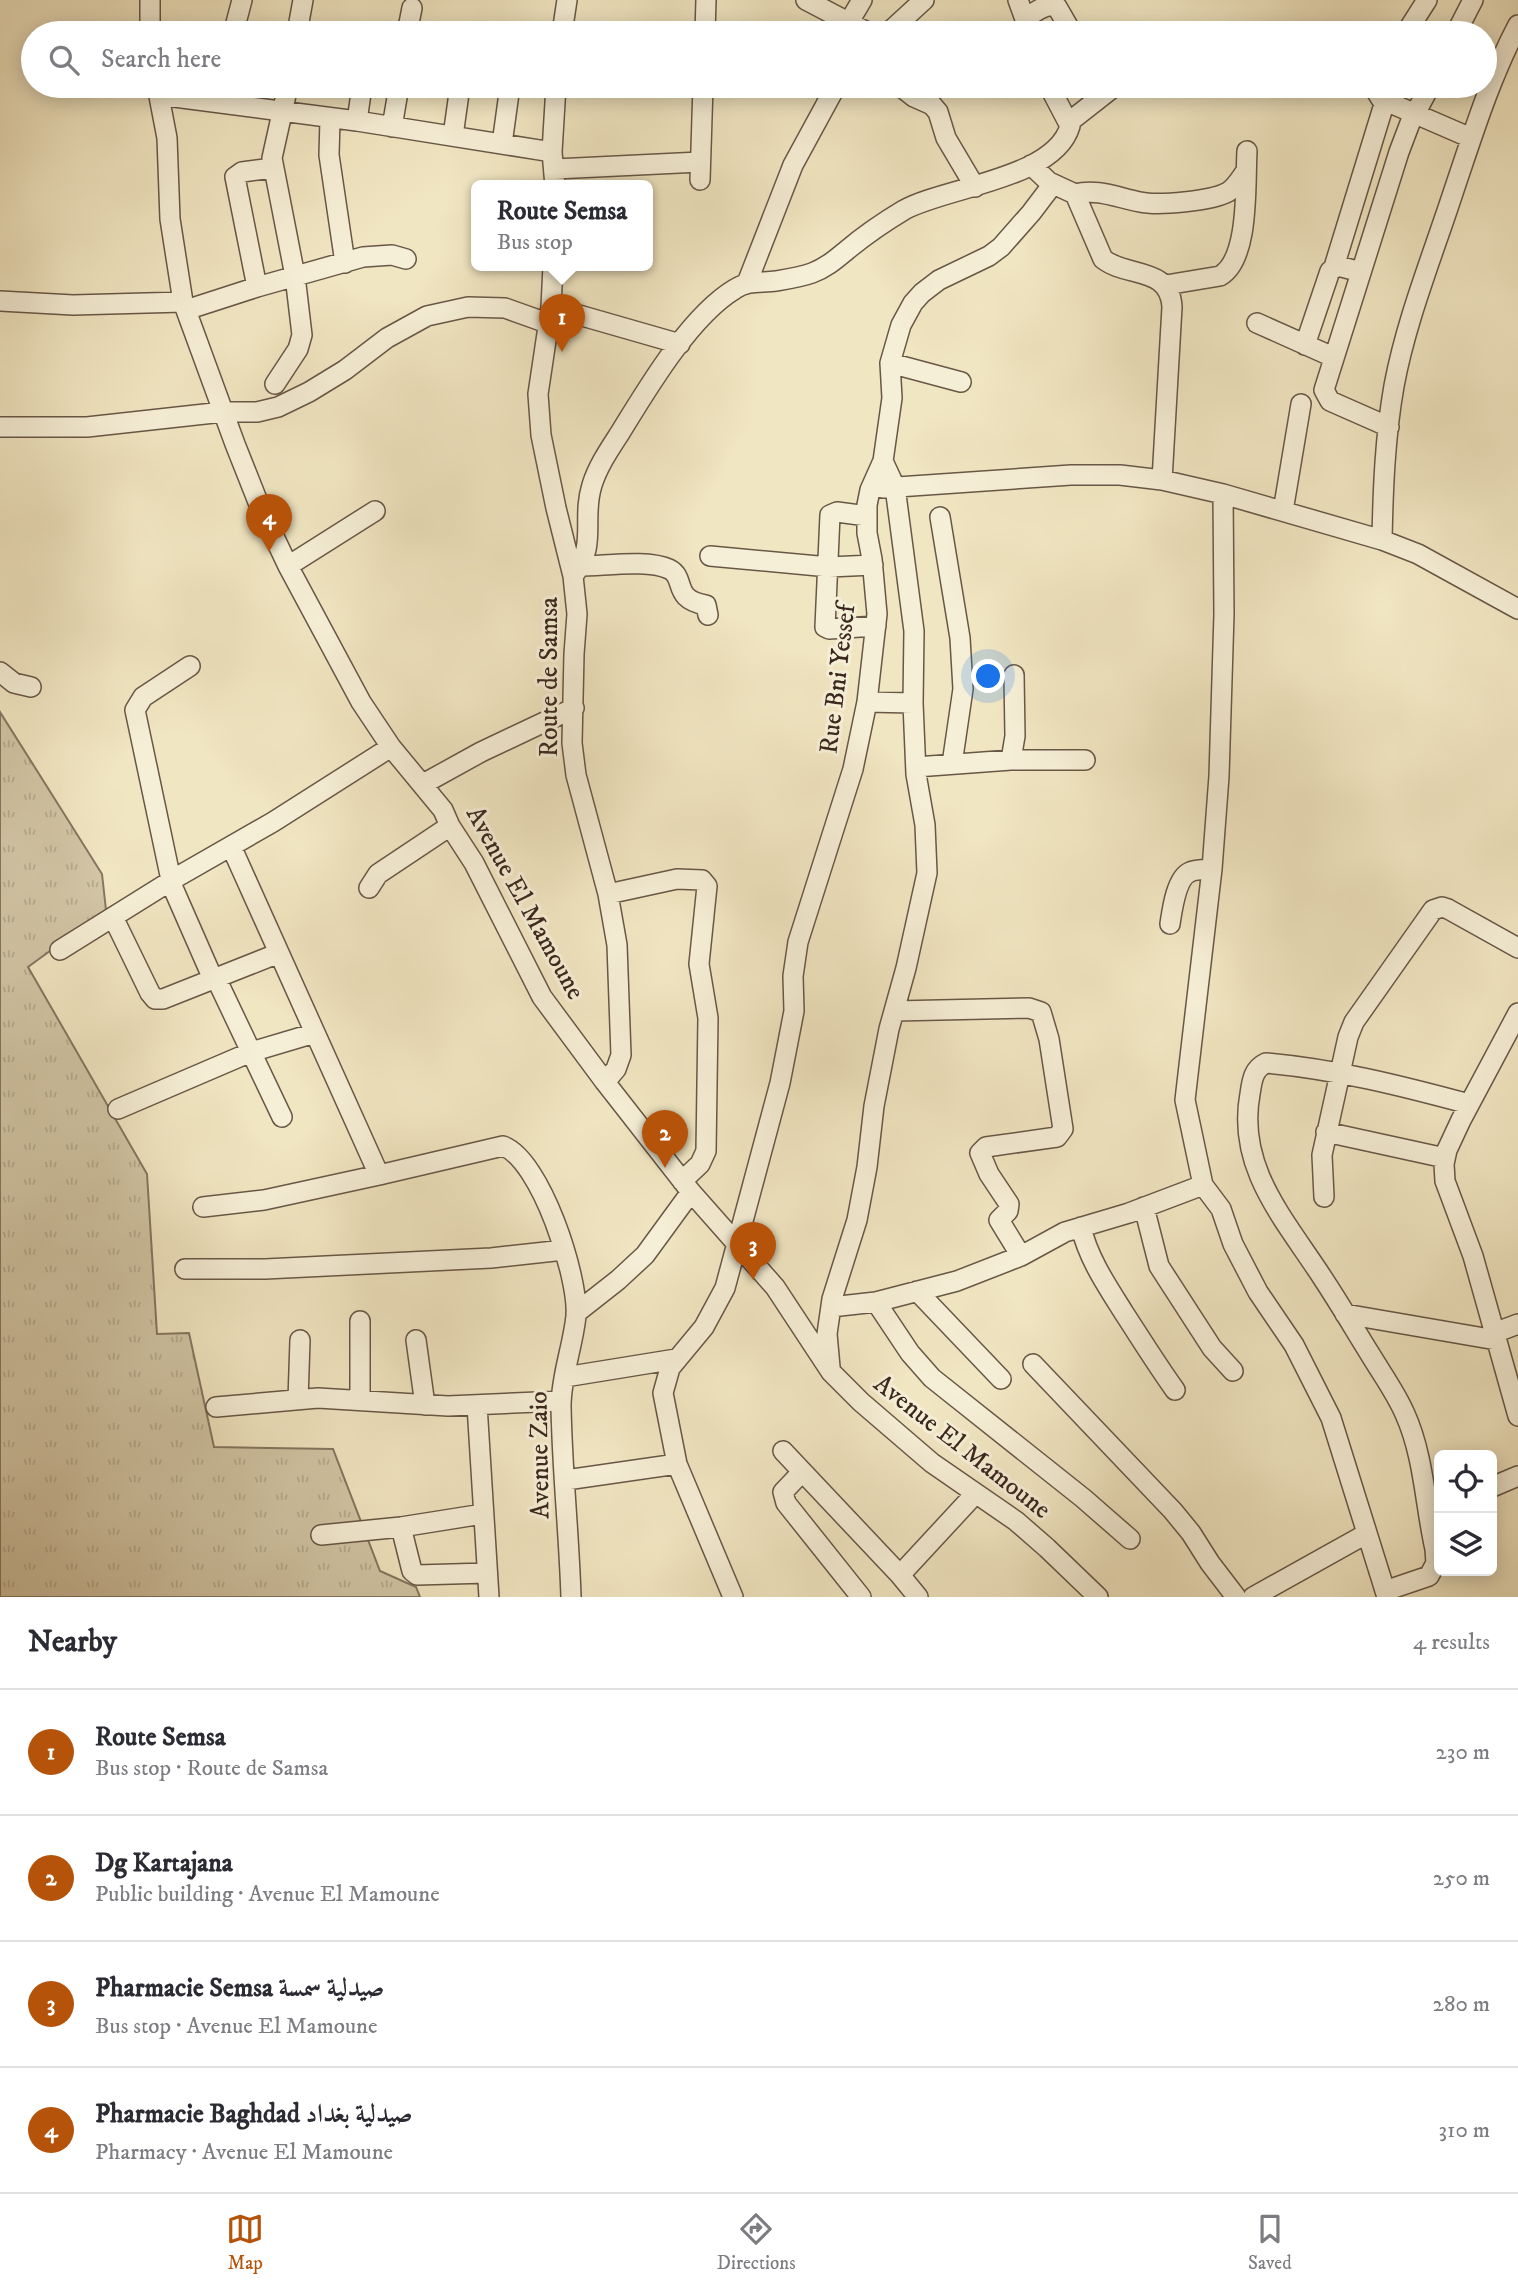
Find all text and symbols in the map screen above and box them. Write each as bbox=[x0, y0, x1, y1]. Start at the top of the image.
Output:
search box bbox=[21, 21, 1497, 98]
icon: search bbox=[45, 41, 83, 79]
text: Search here bbox=[101, 43, 221, 76]
popup bbox=[471, 180, 653, 271]
text: Route Semsa bbox=[497, 195, 627, 228]
text: Bus stop bbox=[497, 228, 573, 257]
pin: 1 bbox=[539, 294, 585, 352]
pin: 4 bbox=[246, 494, 292, 552]
street label: Route de Samsa bbox=[533, 597, 566, 757]
street label: Rue Bni Yessef bbox=[812, 599, 864, 756]
your location bbox=[971, 659, 1005, 693]
street label: Avenue El Mamoune bbox=[458, 801, 592, 1005]
pin: 2 bbox=[642, 1110, 688, 1168]
pin: 3 bbox=[730, 1222, 776, 1280]
street label: Avenue El Mamoune bbox=[867, 1367, 1057, 1527]
street label: Avenue Zaio bbox=[522, 1391, 558, 1519]
map controls bbox=[1434, 1450, 1497, 1576]
button: locate bbox=[1434, 1450, 1497, 1513]
button: layers bbox=[1434, 1513, 1497, 1576]
text: Nearby bbox=[28, 1624, 117, 1661]
text: 4 results bbox=[1413, 1628, 1490, 1657]
text: Route Semsa bbox=[95, 1721, 226, 1754]
text: 1 bbox=[47, 1738, 55, 1767]
text: 230 m bbox=[1436, 1738, 1490, 1767]
text: Bus stop · Route de Samsa bbox=[95, 1754, 328, 1783]
text: Dg Kartajana bbox=[95, 1847, 233, 1880]
text: 2 bbox=[45, 1864, 57, 1893]
text: 250 m bbox=[1433, 1864, 1490, 1893]
text: Public building · Avenue El Mamoune bbox=[95, 1880, 440, 1909]
text: Pharmacie Semsa صيدلية سمسة bbox=[95, 1972, 384, 2005]
text: 3 bbox=[47, 1990, 55, 2019]
text: 280 m bbox=[1433, 1990, 1490, 2019]
text: Bus stop · Avenue El Mamoune bbox=[95, 2012, 378, 2041]
text: Pharmacie Baghdad صيدلية بغداد bbox=[95, 2098, 413, 2131]
text: 4 bbox=[44, 2116, 58, 2145]
text: 310 m bbox=[1438, 2116, 1490, 2145]
text: Pharmacy · Avenue El Mamoune bbox=[95, 2138, 393, 2167]
tab: Map bbox=[226, 2210, 264, 2275]
tab: Directions bbox=[717, 2210, 796, 2275]
tab: Saved bbox=[1248, 2210, 1292, 2275]

